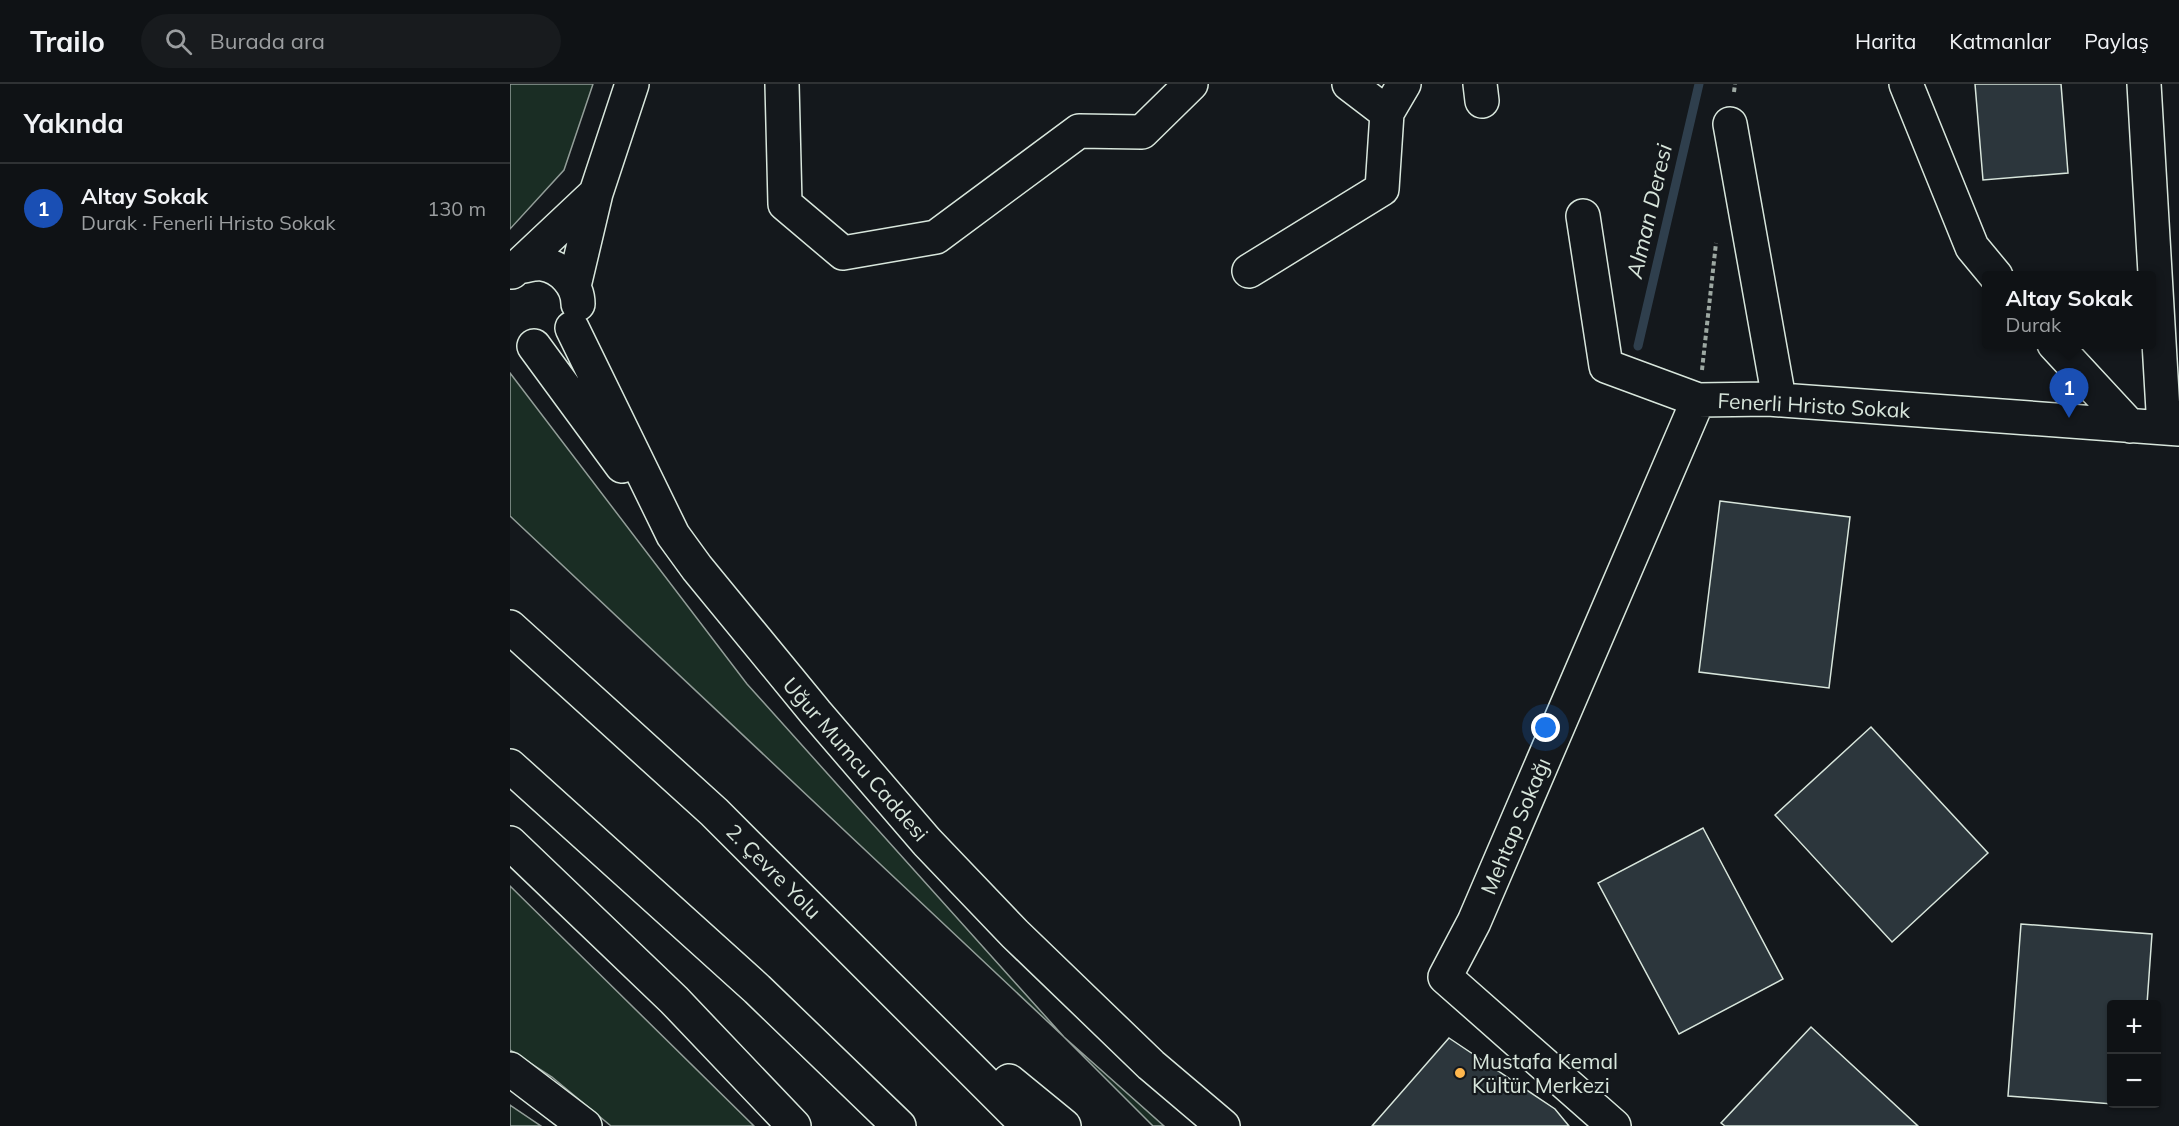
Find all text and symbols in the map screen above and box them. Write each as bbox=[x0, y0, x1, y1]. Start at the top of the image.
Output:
search box bbox=[141, 14, 561, 68]
text: Trailo bbox=[30, 24, 105, 59]
icon: search bbox=[162, 25, 195, 58]
text: Burada ara bbox=[210, 27, 325, 55]
text: Harita bbox=[1855, 28, 1916, 54]
text: Katmanlar bbox=[1949, 28, 2051, 54]
text: Paylaş bbox=[2084, 28, 2149, 54]
text: Yakında bbox=[24, 107, 124, 140]
water label: Alman Deresi bbox=[1620, 140, 1678, 282]
text: Altay Sokak bbox=[81, 182, 208, 210]
text: 1 bbox=[38, 196, 50, 221]
text: 130 m bbox=[427, 196, 486, 221]
text: Durak · Fenerli Hristo Sokak bbox=[81, 210, 336, 235]
popup bbox=[1982, 271, 2156, 349]
text: Altay Sokak bbox=[2005, 284, 2133, 312]
text: Durak bbox=[2005, 312, 2061, 337]
pin: 1 bbox=[2050, 368, 2088, 418]
street label: Fenerli Hristo Sokak bbox=[1717, 387, 1911, 423]
street label: Uğur Mumcu Caddesi bbox=[778, 672, 934, 846]
your location bbox=[1531, 713, 1560, 742]
street label: Mehtap Sokağı bbox=[1475, 754, 1555, 898]
street label: 2. Çevre Yolu bbox=[721, 818, 827, 924]
map controls bbox=[2107, 1000, 2161, 1108]
button: + bbox=[2107, 1000, 2161, 1054]
place label: Mustafa Kemal Kültür Merkezi bbox=[1472, 1048, 1618, 1098]
button: − bbox=[2107, 1054, 2161, 1108]
marker: Mustafa Kemal Kültür Merkezi bbox=[1453, 1066, 1467, 1080]

